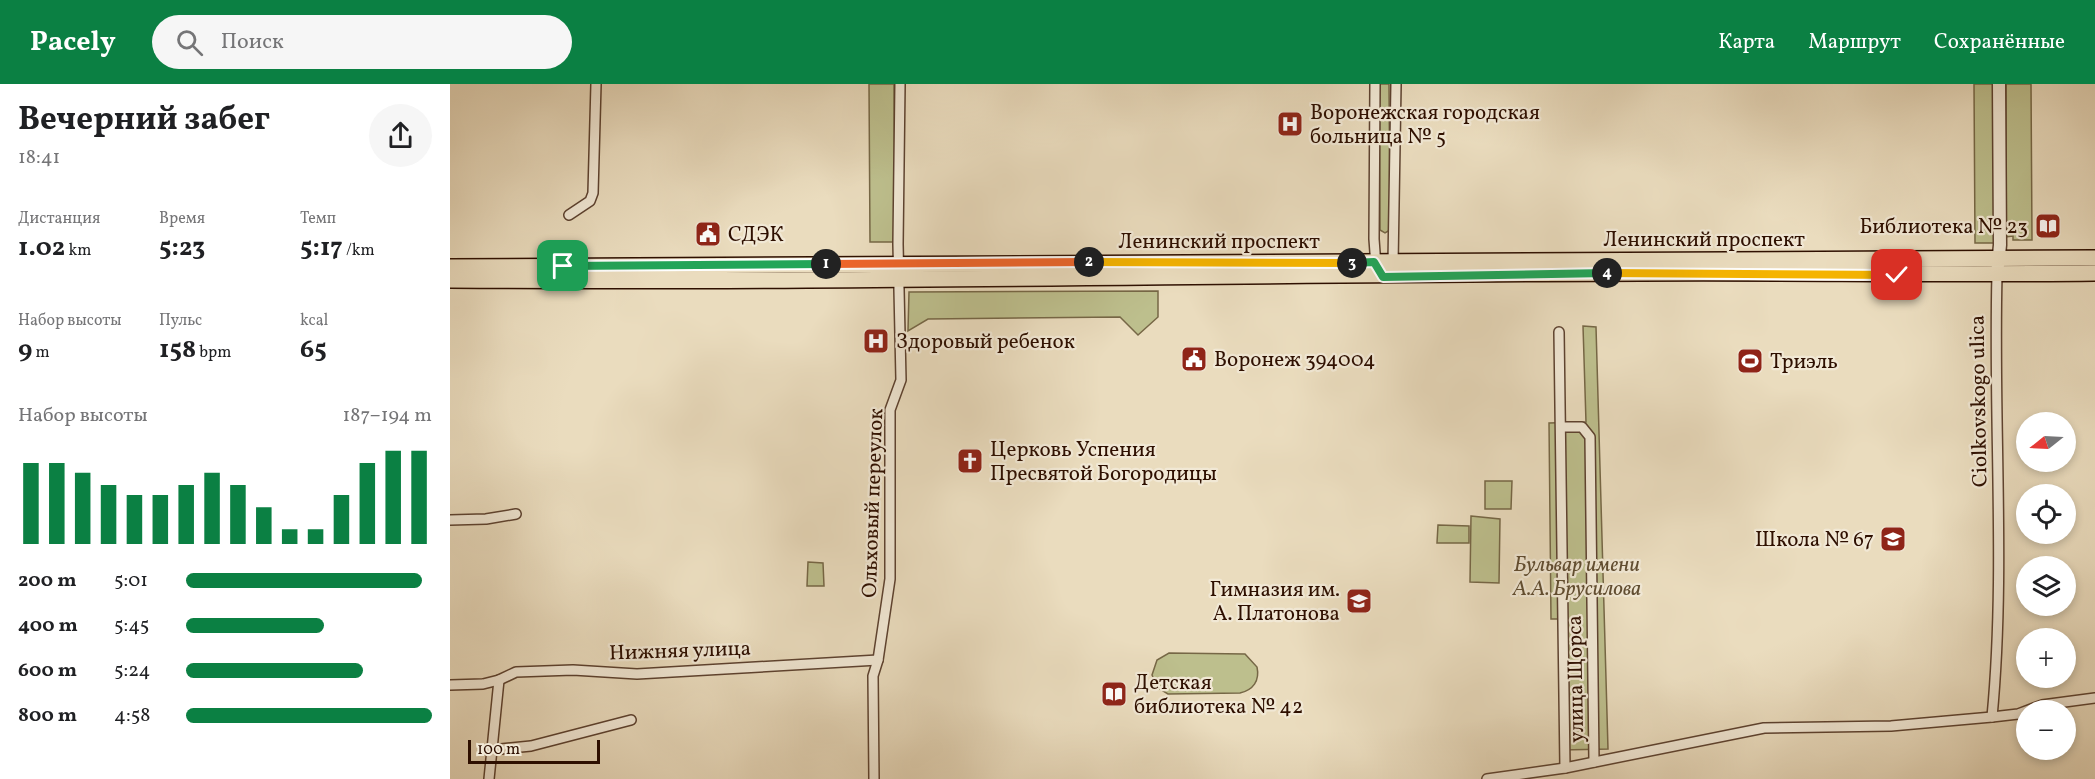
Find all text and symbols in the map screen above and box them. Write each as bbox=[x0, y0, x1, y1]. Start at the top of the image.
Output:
search box bbox=[152, 15, 572, 69]
text: Pacely bbox=[30, 23, 116, 62]
icon: search bbox=[173, 26, 206, 59]
text: Поиск bbox=[221, 27, 284, 58]
text: Карта bbox=[1718, 28, 1775, 57]
text: Маршрут bbox=[1808, 28, 1901, 57]
text: Сохранённые bbox=[1934, 28, 2065, 57]
text: Вечерний забег bbox=[18, 98, 270, 144]
place label: Воронежская городская больница № 5 bbox=[1310, 99, 1540, 152]
button: share bbox=[369, 104, 432, 167]
hospital icon: Воронежская городская больница № 5 bbox=[1275, 109, 1305, 139]
text: 18:41 bbox=[18, 144, 60, 172]
text: Дистанция bbox=[18, 208, 100, 230]
text: Время bbox=[159, 208, 205, 230]
text: Темп bbox=[300, 208, 336, 230]
library icon: Библиотека № 23 bbox=[2033, 211, 2063, 241]
place label: Библиотека № 23 bbox=[1859, 213, 2028, 242]
public building icon: СДЭК bbox=[693, 219, 723, 249]
place label: СДЭК bbox=[728, 221, 784, 250]
street label: Ленинский проспект bbox=[1603, 226, 1805, 255]
street label: Ленинский проспект bbox=[1118, 228, 1320, 257]
text: 1.02 bbox=[18, 230, 65, 266]
text: 5:23 bbox=[159, 230, 205, 266]
text: 5:17 bbox=[300, 230, 343, 266]
text: km bbox=[65, 240, 91, 262]
text: /km bbox=[343, 240, 375, 262]
pin bbox=[537, 240, 588, 291]
pin: 2 bbox=[1074, 247, 1104, 277]
pin: 3 bbox=[1337, 248, 1367, 278]
icon: arrive bbox=[546, 249, 579, 282]
pin: 1 bbox=[811, 249, 841, 279]
pin bbox=[1871, 249, 1922, 300]
text: 2 bbox=[1085, 251, 1093, 273]
text: 3 bbox=[1348, 252, 1356, 274]
text: 1 bbox=[823, 253, 829, 275]
pin: 4 bbox=[1592, 258, 1622, 288]
icon: check bbox=[1880, 258, 1913, 291]
text: 4 bbox=[1602, 262, 1612, 284]
text: Набор высоты bbox=[18, 310, 122, 332]
text: Пульс bbox=[159, 310, 202, 332]
text: kcal bbox=[300, 310, 328, 332]
street label: Ciolkovskogo ulica bbox=[1963, 315, 1995, 487]
hospital icon: Здоровый ребенок bbox=[861, 326, 891, 356]
place label: Здоровый ребенок bbox=[896, 328, 1075, 357]
text: 9 bbox=[18, 332, 32, 368]
text: 158 bbox=[159, 332, 196, 368]
text: 65 bbox=[300, 332, 327, 368]
text: m bbox=[32, 342, 50, 364]
text: bpm bbox=[196, 342, 231, 364]
public building icon: Воронеж 394004 bbox=[1179, 344, 1209, 374]
place label: Воронеж 394004 bbox=[1214, 346, 1376, 375]
sports icon: Триэль bbox=[1735, 346, 1765, 376]
place label: Триэль bbox=[1770, 348, 1838, 377]
text: Набор высоты bbox=[18, 402, 148, 430]
text: 187–194 m bbox=[343, 402, 432, 430]
street label: Ольховый переулок bbox=[856, 408, 891, 598]
north arrow bbox=[2016, 412, 2076, 472]
map controls bbox=[2016, 412, 2076, 760]
place label: Церковь Успения Пресвятой Богородицы bbox=[990, 436, 1217, 489]
church icon: Церковь Успения Пресвятой Богородицы bbox=[955, 446, 985, 476]
button: locate bbox=[2016, 484, 2076, 544]
school or university icon: Школа № 67 bbox=[1878, 524, 1908, 554]
place label: Школа № 67 bbox=[1755, 526, 1874, 555]
park label: Бульвар имени А.А. Брусилова bbox=[1512, 551, 1641, 604]
button: layers bbox=[2016, 556, 2076, 616]
text: 200 m bbox=[18, 567, 76, 595]
text: 5:01 bbox=[114, 567, 148, 595]
place label: Гимназия им. А. Платонова bbox=[1209, 576, 1340, 629]
school or university icon: Гимназия им. А. Платонова bbox=[1344, 586, 1374, 616]
text: 400 m bbox=[18, 612, 78, 640]
text: 5:45 bbox=[114, 612, 149, 640]
street label: улица Щорса bbox=[1561, 615, 1592, 743]
button: + bbox=[2016, 628, 2076, 688]
street label: Нижняя улица bbox=[609, 635, 752, 668]
text: 600 m bbox=[18, 657, 77, 685]
text: 5:24 bbox=[114, 657, 150, 685]
place label: Детская библиотека № 42 bbox=[1134, 669, 1303, 722]
library icon: Детская библиотека № 42 bbox=[1099, 679, 1129, 709]
button: − bbox=[2016, 700, 2076, 760]
text: 800 m bbox=[18, 702, 77, 730]
text: 4:58 bbox=[114, 702, 150, 730]
scale bar bbox=[468, 737, 600, 764]
text: 100 m bbox=[477, 739, 520, 761]

